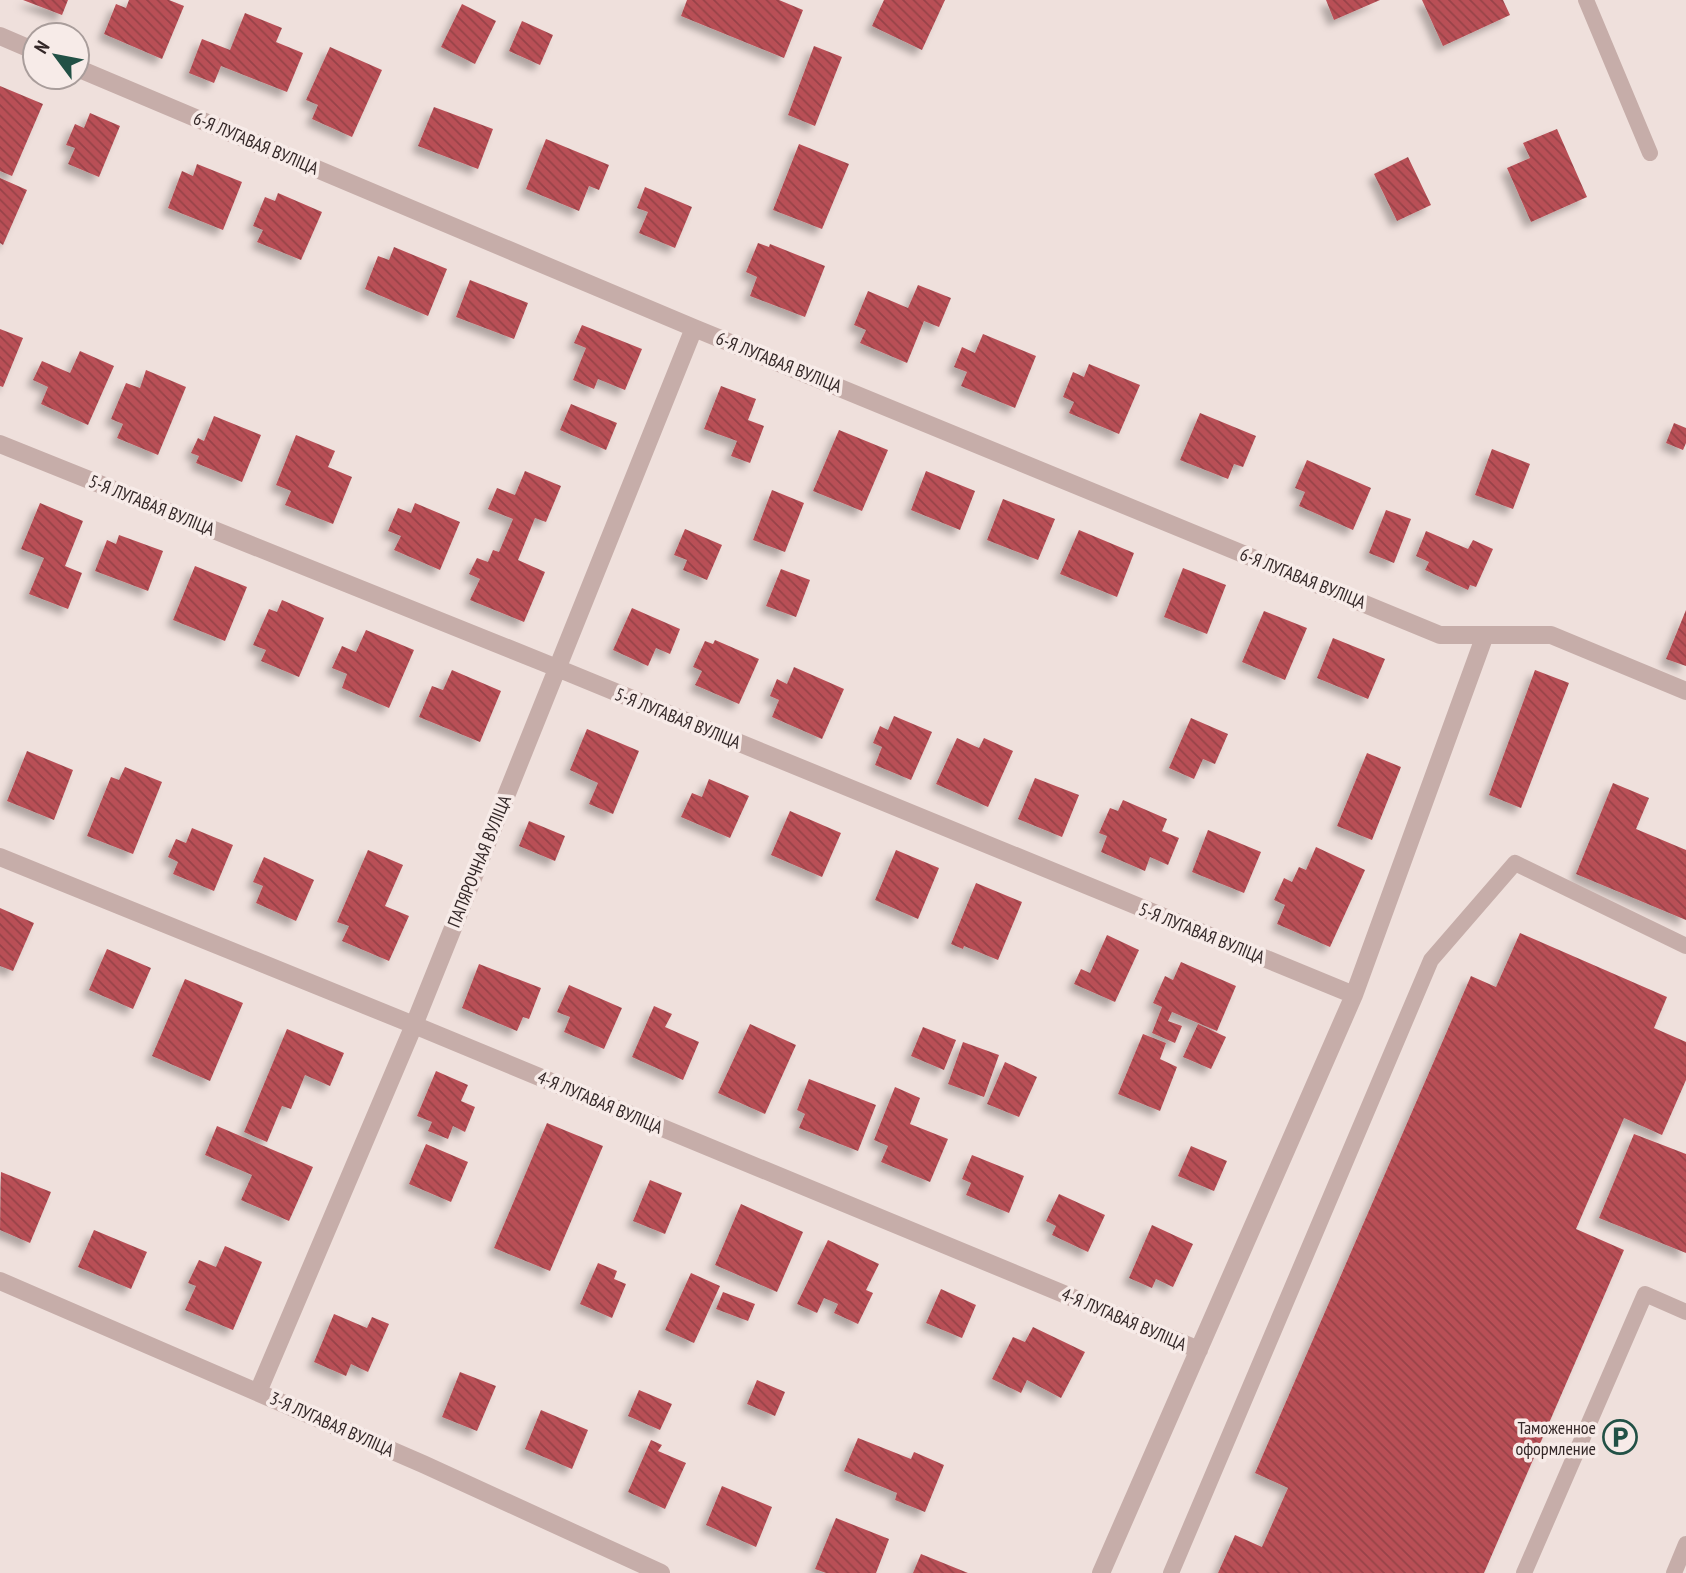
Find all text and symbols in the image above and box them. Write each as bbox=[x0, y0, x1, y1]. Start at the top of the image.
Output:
north arrow bbox=[21, 21, 91, 91]
text: N bbox=[29, 36, 54, 58]
street label: 6-Я ЛУГАВАЯ ВУЛІЦА bbox=[190, 106, 322, 180]
street label: 6-Я ЛУГАВАЯ ВУЛІЦА bbox=[713, 326, 846, 398]
street label: 5-Я ЛУГАВАЯ ВУЛІЦА bbox=[86, 469, 219, 541]
street label: 6-Я ЛУГАВАЯ ВУЛІЦА bbox=[1237, 542, 1370, 614]
street label: 5-Я ЛУГАВАЯ ВУЛІЦА bbox=[612, 682, 745, 754]
street label: ПАПЯРОЧНАЯ ВУЛІЦА bbox=[442, 791, 516, 931]
street label: 5-Я ЛУГАВАЯ ВУЛІЦА bbox=[1136, 897, 1269, 969]
street label: 4-Я ЛУГАВАЯ ВУЛІЦА bbox=[534, 1065, 666, 1139]
street label: 4-Я ЛУГАВАЯ ВУЛІЦА bbox=[1058, 1282, 1190, 1356]
street label: 3-Я ЛУГАВАЯ ВУЛІЦА bbox=[266, 1386, 398, 1462]
place label: Таможенное оформление bbox=[1515, 1416, 1596, 1460]
parking icon: Таможенное оформление bbox=[1601, 1418, 1639, 1456]

